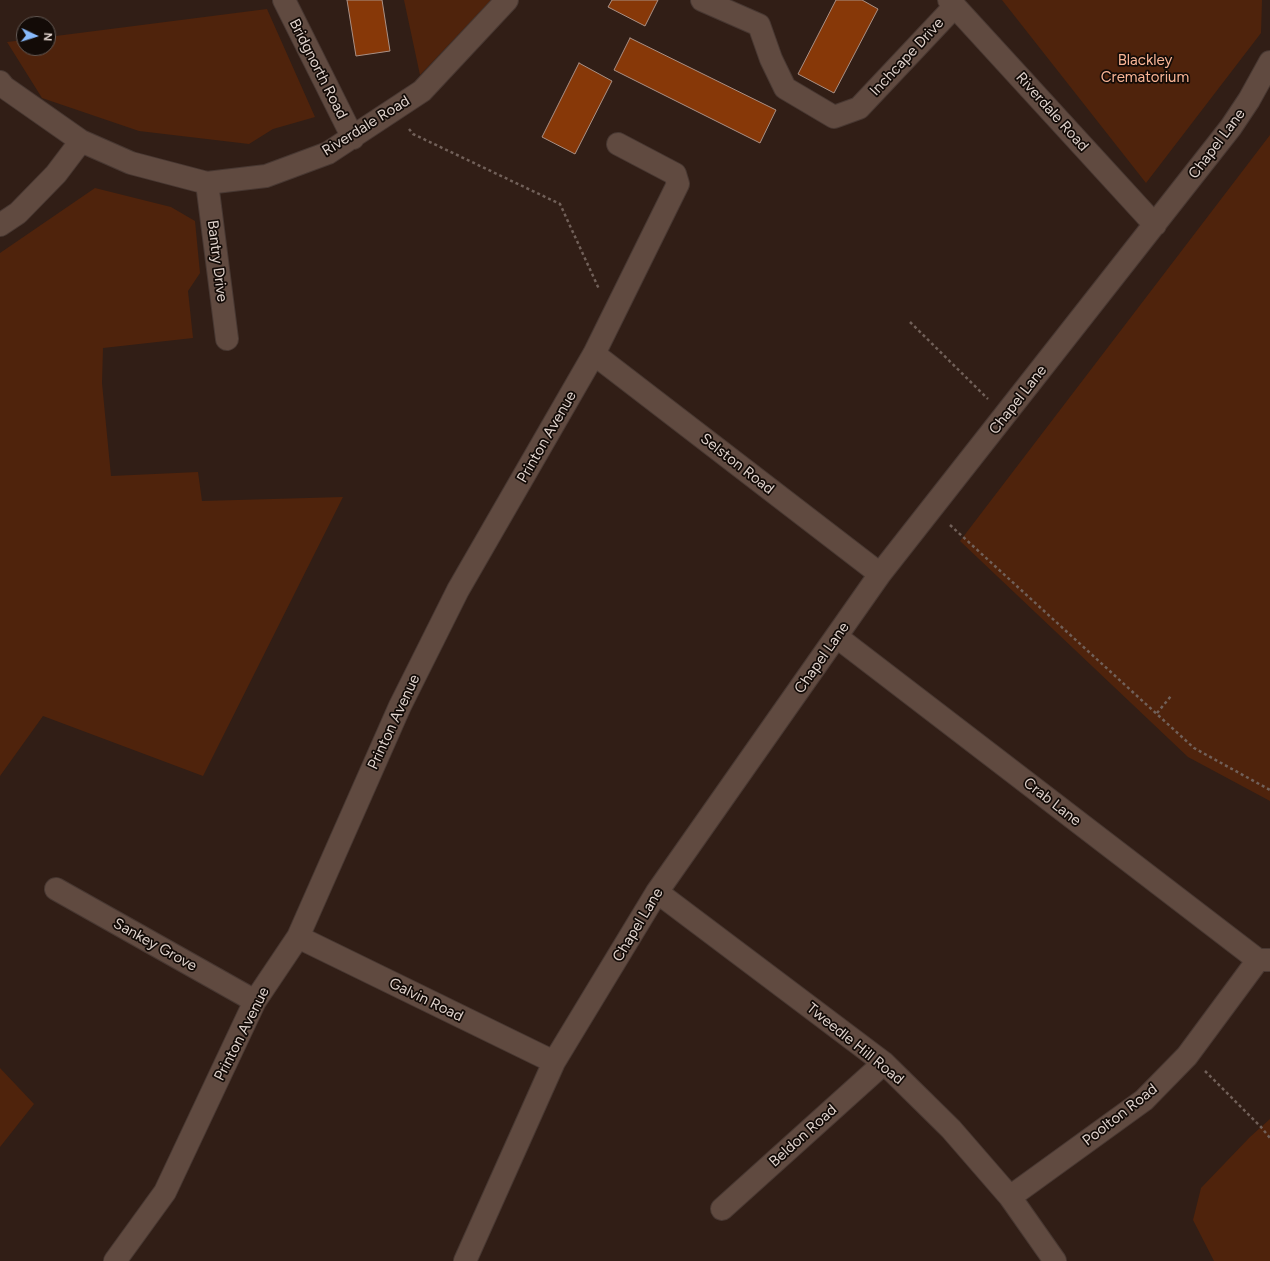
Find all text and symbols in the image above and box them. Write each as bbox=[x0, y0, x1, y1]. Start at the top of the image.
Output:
street label: Inchcape Drive bbox=[866, 14, 948, 100]
north arrow bbox=[16, 16, 56, 56]
street label: Bridgnorth Road bbox=[285, 16, 351, 122]
text: N bbox=[41, 32, 54, 41]
park label: Blackley Crematorium bbox=[1101, 52, 1189, 87]
street label: Riverdale Road bbox=[1012, 69, 1092, 155]
street label: Riverdale Road bbox=[319, 92, 413, 160]
street label: Chapel Lane bbox=[1185, 105, 1249, 183]
street label: Bantry Drive bbox=[203, 219, 231, 303]
street label: Chapel Lane bbox=[985, 362, 1051, 438]
street label: Printon Avenue bbox=[514, 388, 580, 486]
street label: Selston Road bbox=[697, 430, 777, 498]
street label: Chapel Lane bbox=[791, 619, 853, 697]
street label: Printon Avenue bbox=[364, 672, 424, 772]
street label: Crab Lane bbox=[1020, 774, 1084, 830]
street label: Chapel Lane bbox=[609, 885, 667, 965]
street label: Sankey Grove bbox=[110, 915, 200, 975]
street label: Galvin Road bbox=[386, 974, 466, 1026]
street label: Printon Avenue bbox=[211, 984, 273, 1084]
street label: Tweedle Hill Road bbox=[803, 999, 907, 1089]
street label: Poolton Road bbox=[1079, 1080, 1161, 1150]
street label: Beldon Road bbox=[765, 1101, 841, 1171]

